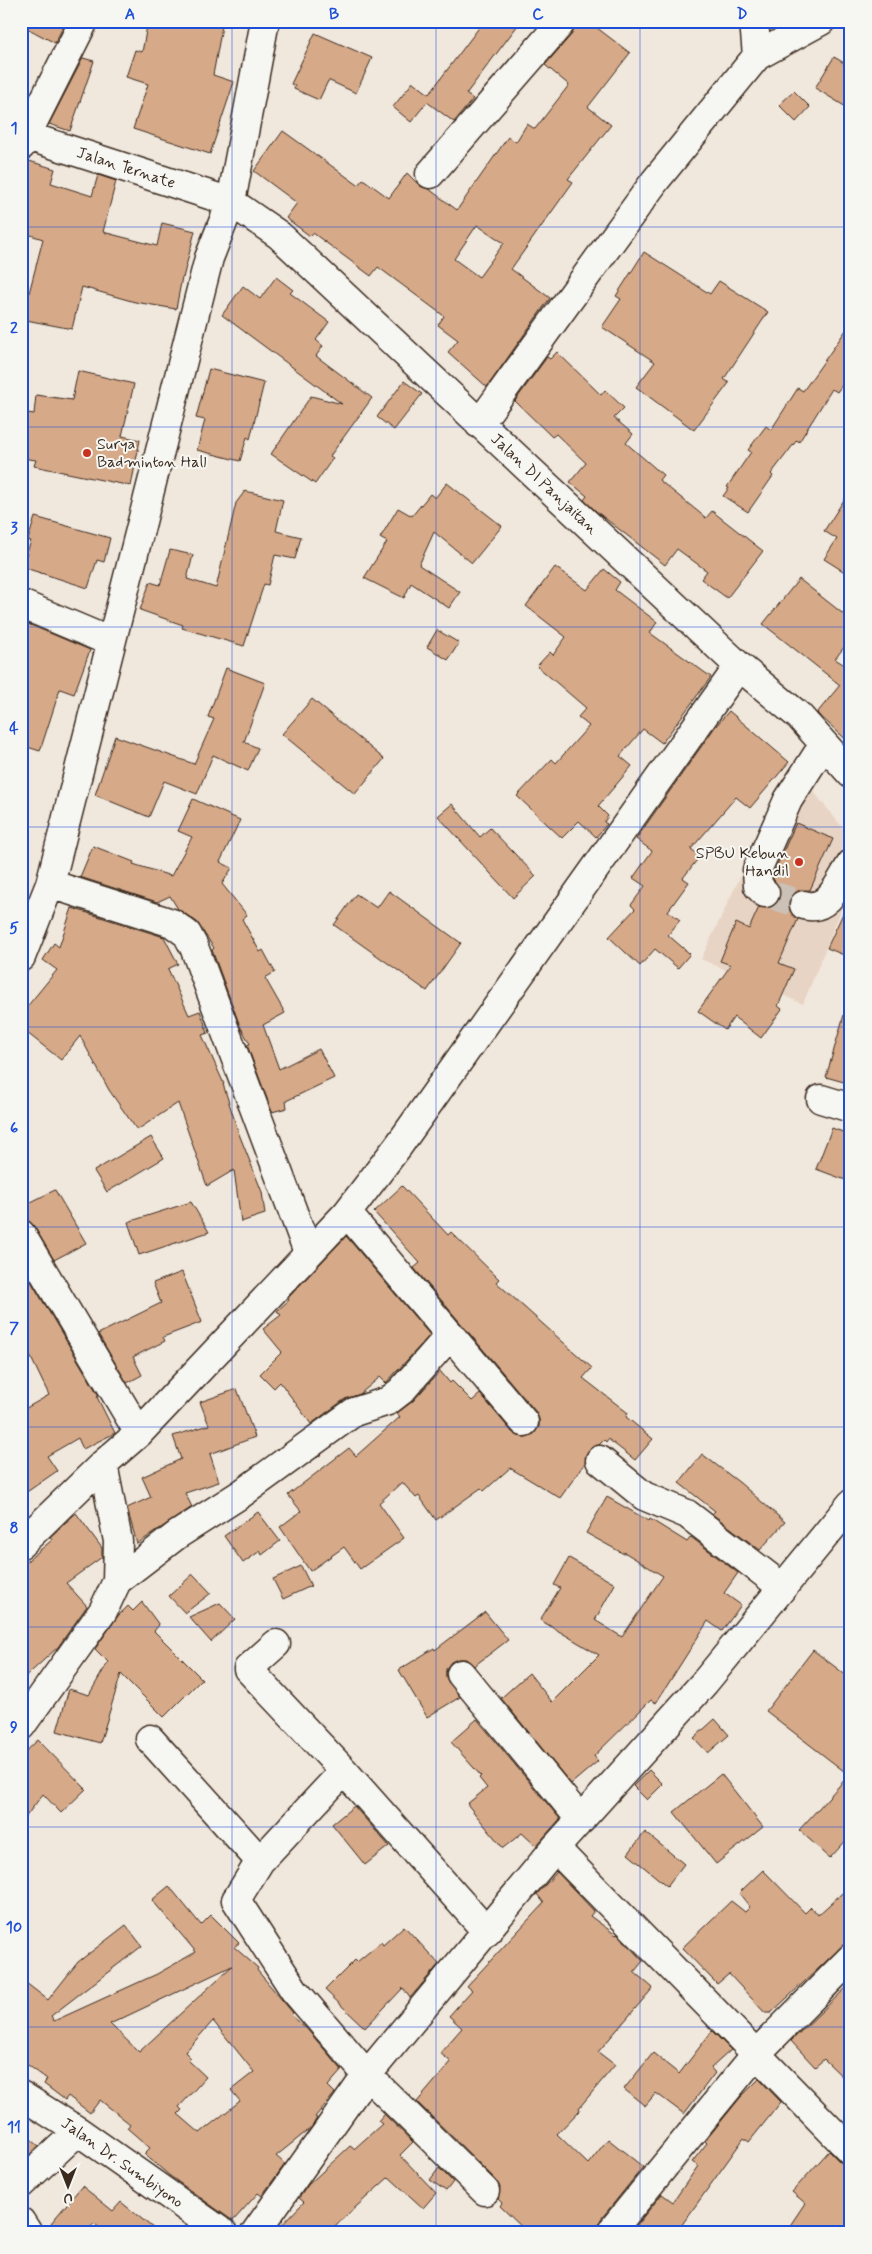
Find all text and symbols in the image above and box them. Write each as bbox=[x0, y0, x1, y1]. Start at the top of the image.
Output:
text: A bbox=[125, 4, 135, 25]
text: B bbox=[329, 4, 339, 25]
text: C bbox=[532, 4, 544, 25]
text: D bbox=[736, 4, 748, 25]
text: 1 bbox=[10, 118, 18, 139]
street label: Jalan Ternate bbox=[74, 142, 178, 194]
text: 2 bbox=[10, 318, 18, 339]
street label: Jalan DI Panjaitan bbox=[486, 429, 602, 540]
place label: Surya Badminton Hall bbox=[97, 434, 207, 473]
marker: Surya Badminton Hall bbox=[81, 447, 93, 459]
text: 3 bbox=[10, 518, 18, 539]
text: 4 bbox=[9, 718, 19, 739]
place label: SPBU Kebun Handil bbox=[696, 843, 789, 882]
marker: SPBU Kebun Handil bbox=[793, 856, 805, 868]
text: 5 bbox=[9, 918, 19, 939]
text: 6 bbox=[10, 1118, 18, 1139]
text: 7 bbox=[9, 1318, 19, 1339]
text: 8 bbox=[9, 1518, 19, 1539]
text: 9 bbox=[10, 1717, 18, 1738]
text: 10 bbox=[6, 1917, 22, 1938]
street label: Jalan Dr. Sumbiyono bbox=[57, 2113, 187, 2213]
text: 11 bbox=[7, 2117, 21, 2138]
north arrow bbox=[42, 2162, 92, 2212]
text: U bbox=[63, 2189, 73, 2207]

